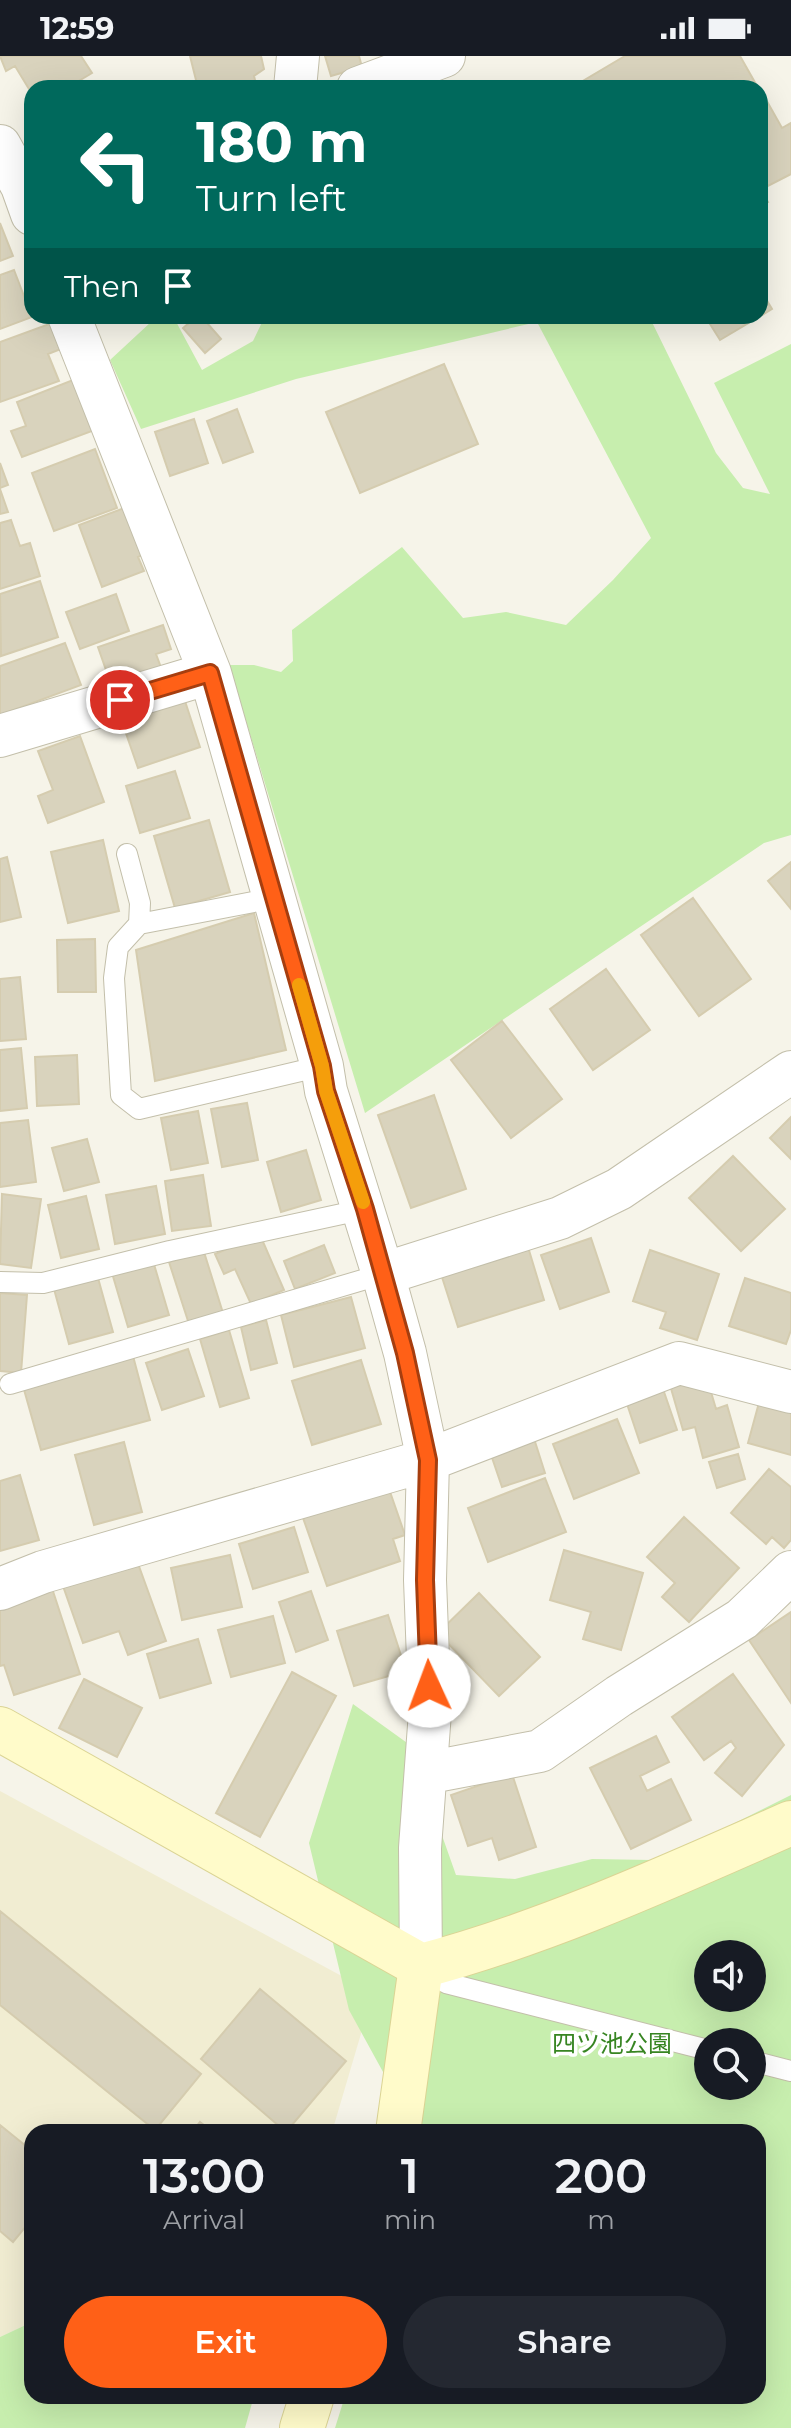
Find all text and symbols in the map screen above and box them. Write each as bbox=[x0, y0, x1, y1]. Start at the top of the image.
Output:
text: 12:59 bbox=[40, 10, 114, 47]
text: 180 m bbox=[196, 108, 368, 176]
icon: left bbox=[64, 112, 168, 216]
text: Turn left bbox=[196, 176, 347, 220]
icon: arrive bbox=[156, 264, 200, 308]
text: Then bbox=[64, 268, 140, 305]
pin bbox=[86, 666, 154, 734]
icon: arrive bbox=[98, 678, 142, 722]
position arrow bbox=[387, 1644, 471, 1728]
map controls bbox=[694, 1940, 766, 2100]
button: sound bbox=[694, 1940, 766, 2012]
button: search bbox=[694, 2028, 766, 2100]
park label: 四ツ池公園 bbox=[552, 2029, 672, 2058]
text: 13:00 bbox=[143, 2147, 265, 2205]
text: 1 bbox=[401, 2147, 419, 2205]
text: 200 bbox=[555, 2147, 647, 2205]
text: Arrival bbox=[163, 2204, 245, 2236]
text: min bbox=[384, 2204, 436, 2236]
text: m bbox=[587, 2204, 615, 2236]
button: Exit bbox=[64, 2296, 387, 2388]
button: Share bbox=[403, 2296, 726, 2388]

